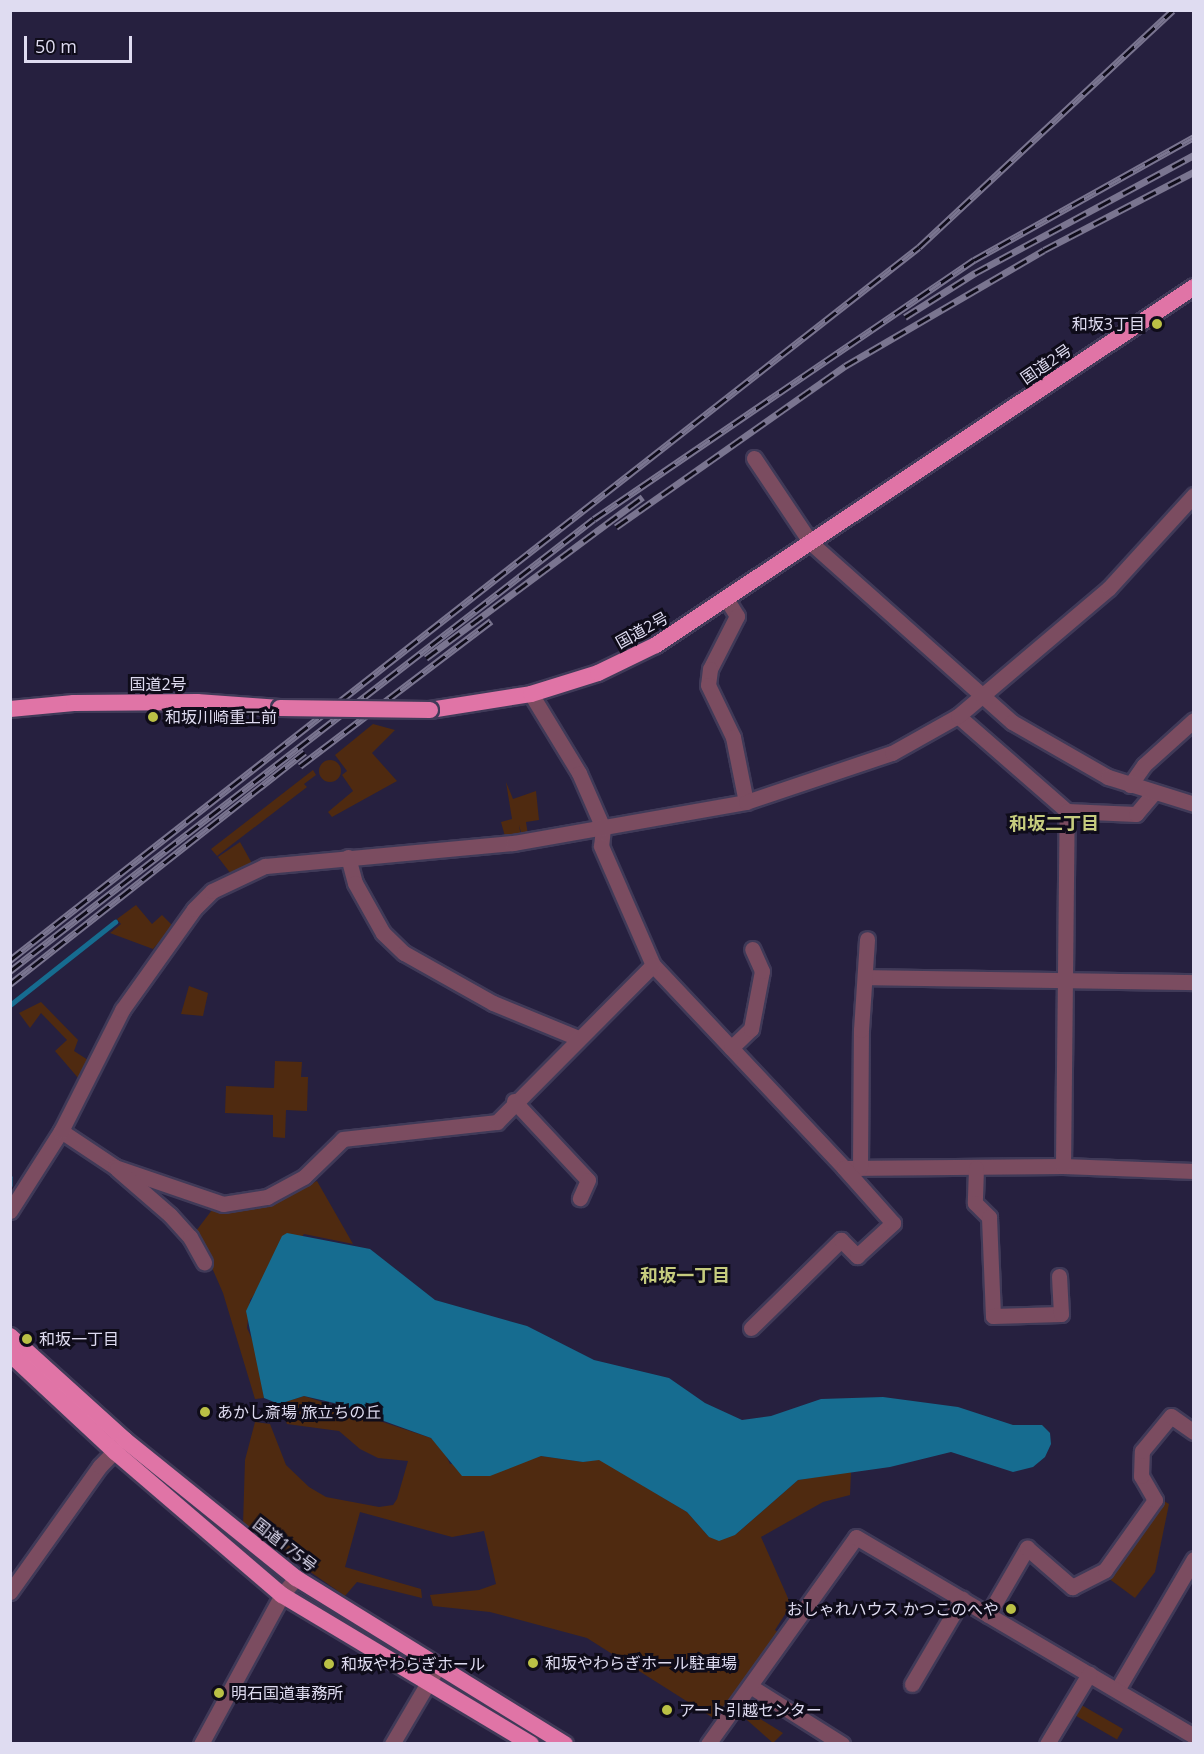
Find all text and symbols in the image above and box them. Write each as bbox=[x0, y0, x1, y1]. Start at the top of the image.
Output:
scale bar bbox=[27, 24, 135, 62]
text: 50 m bbox=[35, 34, 77, 58]
place label: 和坂3丁目 bbox=[1072, 314, 1145, 334]
marker: 和坂3丁目 bbox=[1150, 317, 1164, 331]
street label: 国道2号 bbox=[1017, 340, 1075, 388]
street label: 国道2号 bbox=[612, 608, 672, 652]
street label: 国道2号 bbox=[129, 674, 187, 694]
place label: 和坂川崎重工前 bbox=[165, 707, 277, 727]
marker: 和坂川崎重工前 bbox=[146, 710, 160, 724]
district label: 和坂二丁目 bbox=[1009, 812, 1099, 834]
district label: 和坂一丁目 bbox=[640, 1264, 730, 1286]
place label: 和坂一丁目 bbox=[39, 1329, 119, 1349]
marker: 和坂一丁目 bbox=[20, 1332, 34, 1346]
place label: あかし斎場 旅立ちの丘 bbox=[217, 1402, 381, 1422]
marker: あかし斎場 旅立ちの丘 bbox=[198, 1405, 212, 1419]
street label: 国道175号 bbox=[249, 1514, 321, 1576]
place label: おしゃれハウス かつこのへや bbox=[787, 1599, 999, 1619]
marker: おしゃれハウス かつこのへや bbox=[1004, 1602, 1018, 1616]
place label: 和坂やわらぎホール駐車場 bbox=[545, 1653, 737, 1673]
place label: 和坂やわらぎホール bbox=[341, 1654, 485, 1674]
marker: 和坂やわらぎホール駐車場 bbox=[526, 1656, 540, 1670]
marker: 和坂やわらぎホール bbox=[322, 1657, 336, 1671]
place label: 明石国道事務所 bbox=[231, 1683, 343, 1703]
marker: 明石国道事務所 bbox=[212, 1686, 226, 1700]
place label: アート引越センター bbox=[679, 1700, 822, 1720]
marker: アート引越センター bbox=[660, 1703, 674, 1717]

